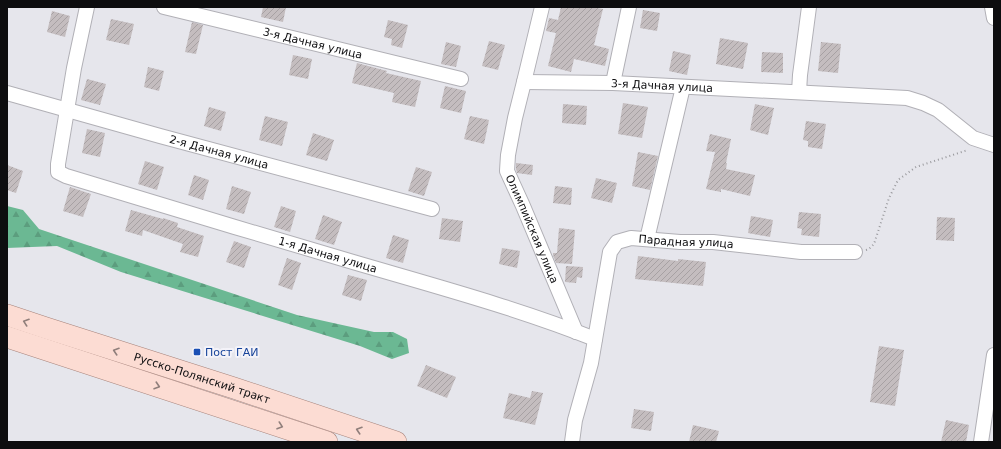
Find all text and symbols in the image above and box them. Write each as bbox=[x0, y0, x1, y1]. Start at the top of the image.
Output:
street label: 3-я Дачная улица bbox=[261, 25, 364, 62]
street label: 3-я Дачная улица bbox=[611, 77, 713, 95]
street label: 2-я Дачная улица bbox=[168, 133, 270, 172]
street label: Олимпийская улица bbox=[502, 173, 561, 285]
street label: Парадная улица bbox=[638, 233, 734, 251]
street label: 1-я Дачная улица bbox=[277, 234, 379, 276]
one-way arrow bbox=[23, 318, 30, 326]
place label: Пост ГАИ bbox=[205, 346, 258, 359]
one-way arrow bbox=[112, 347, 119, 356]
marker: Пост ГАИ bbox=[192, 347, 202, 357]
street label: Русско-Полянский тракт bbox=[132, 350, 272, 407]
one-way arrow bbox=[153, 381, 160, 389]
one-way arrow bbox=[277, 422, 284, 430]
one-way arrow bbox=[356, 426, 363, 435]

